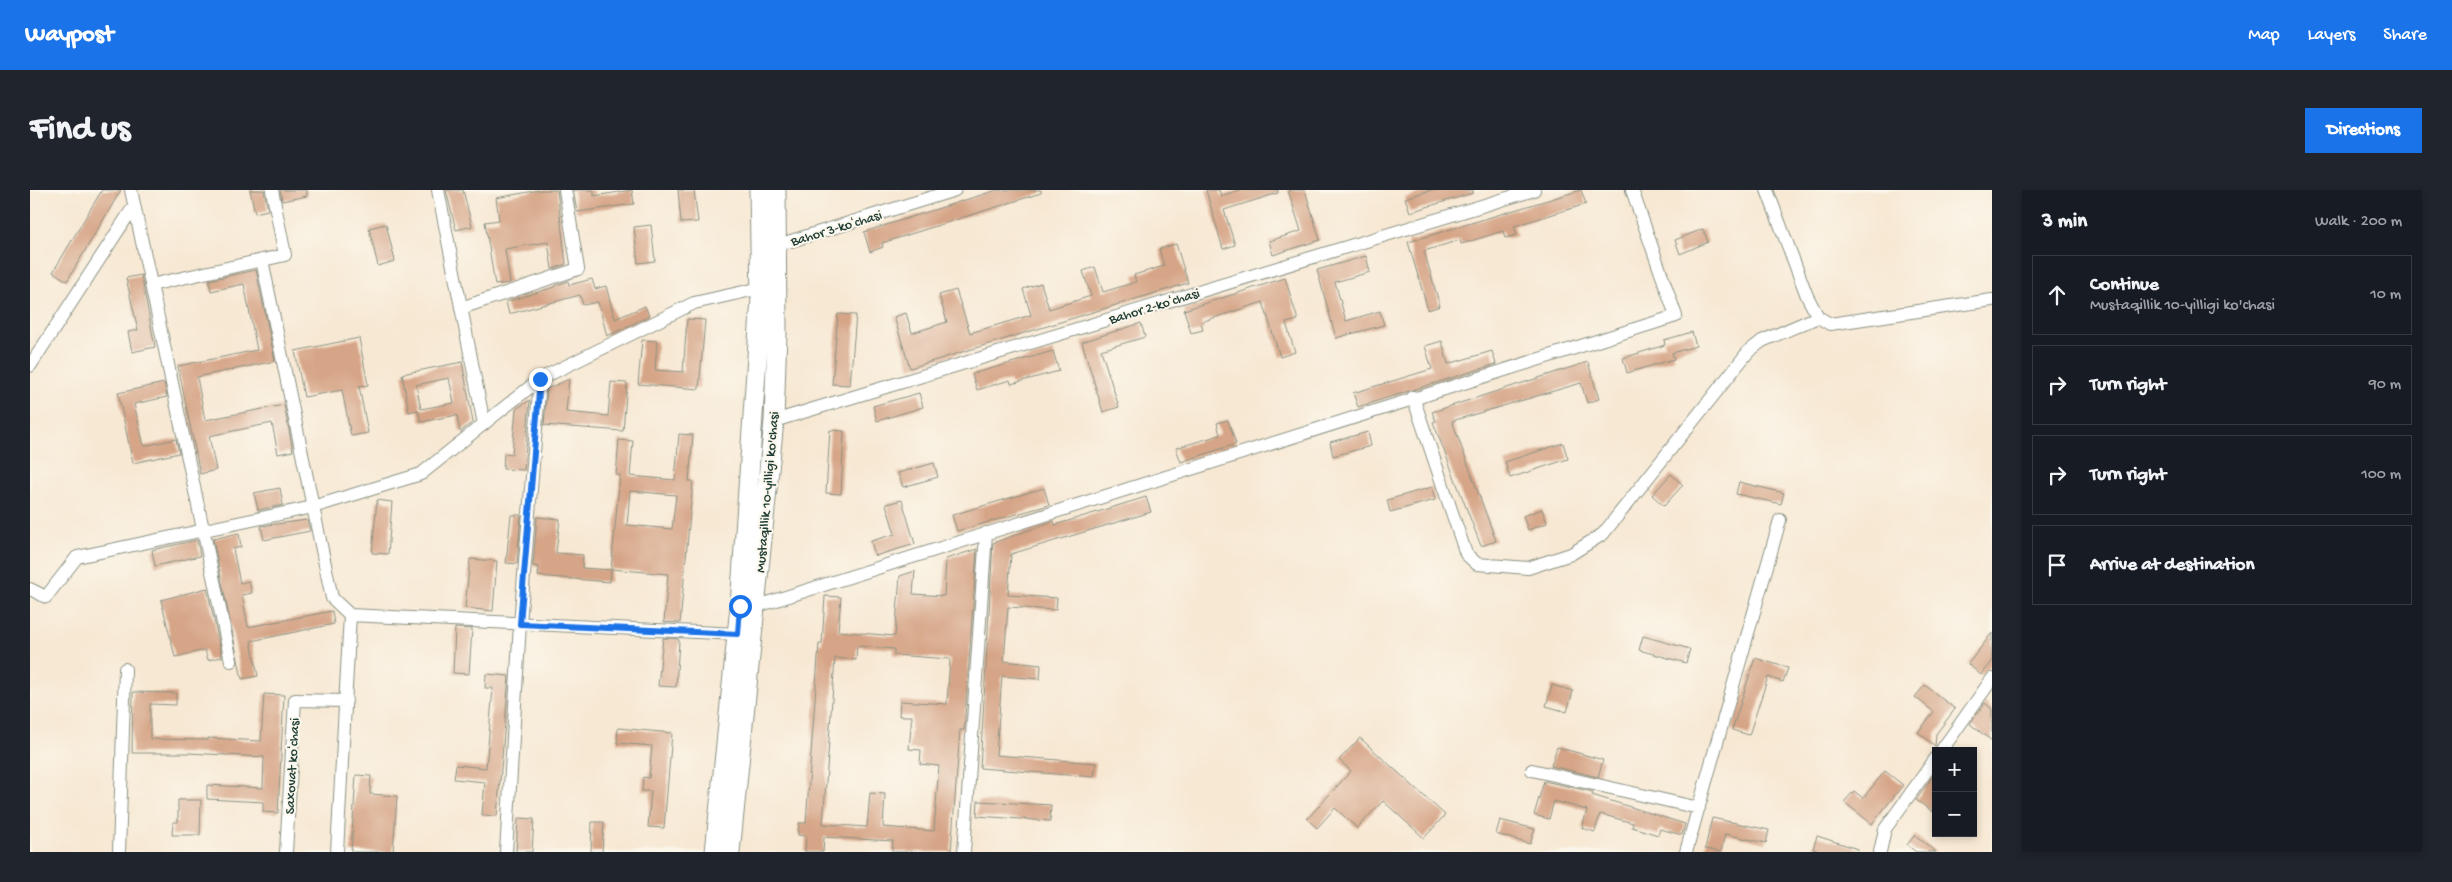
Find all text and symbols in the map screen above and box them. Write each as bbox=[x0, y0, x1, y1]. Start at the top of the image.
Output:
text: Waypost bbox=[25, 21, 113, 50]
text: Map bbox=[2248, 25, 2280, 46]
text: Layers bbox=[2308, 25, 2355, 46]
text: Share bbox=[2383, 25, 2427, 46]
button: Directions bbox=[2305, 108, 2422, 153]
text: Find us bbox=[30, 110, 130, 151]
street label: Bahor 3-koʻchasi bbox=[788, 206, 884, 252]
text: 3 min bbox=[2042, 210, 2087, 235]
text: Walk · 200 m bbox=[2315, 213, 2402, 232]
text: Continue bbox=[2090, 274, 2159, 297]
icon: ahead bbox=[2043, 281, 2071, 309]
street label: Bahor 2-koʻchasi bbox=[1106, 285, 1202, 330]
text: 10 m bbox=[2370, 286, 2401, 305]
text: Mustaqillik 10-yilligi ko'chasi bbox=[2090, 297, 2275, 316]
route end bbox=[529, 368, 552, 391]
icon: right bbox=[2043, 371, 2071, 399]
text: Turn right bbox=[2090, 374, 2166, 397]
text: 90 m bbox=[2369, 376, 2401, 395]
street label: Mustaqillik 10-yilligi ko'chasi bbox=[753, 411, 784, 574]
icon: right bbox=[2043, 461, 2071, 489]
text: Turn right bbox=[2090, 464, 2166, 487]
text: 100 m bbox=[2361, 466, 2401, 485]
icon: arrive bbox=[2043, 551, 2071, 579]
text: Arrive at destination bbox=[2090, 554, 2254, 577]
route start bbox=[729, 595, 752, 618]
street label: Saxovat koʻchasi bbox=[281, 717, 305, 815]
map controls bbox=[1932, 747, 1977, 837]
button: + bbox=[1932, 747, 1977, 792]
button: − bbox=[1932, 792, 1977, 837]

